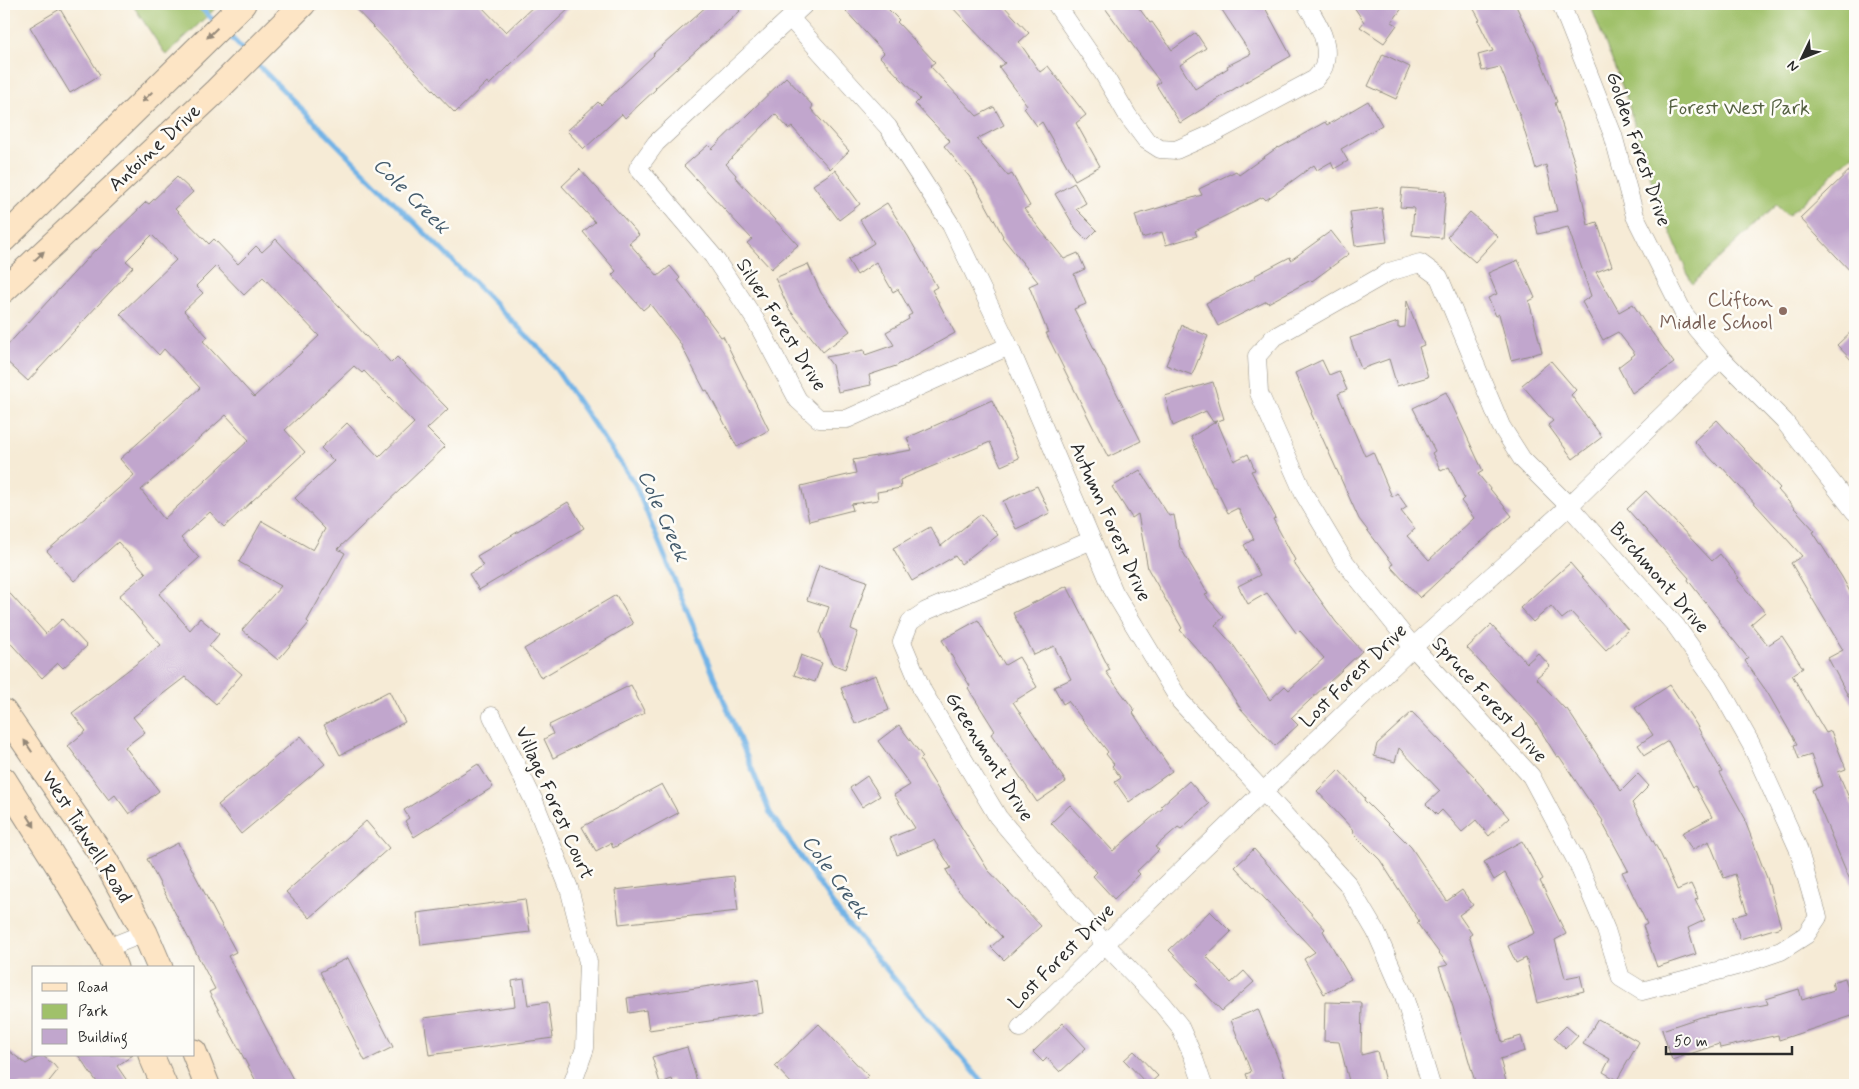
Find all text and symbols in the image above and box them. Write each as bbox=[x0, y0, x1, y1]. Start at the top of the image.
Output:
one-way arrow bbox=[207, 27, 219, 39]
north arrow bbox=[1776, 32, 1826, 82]
text: N bbox=[1783, 57, 1803, 76]
street label: Golden Forest Drive bbox=[1599, 68, 1677, 230]
one-way arrow bbox=[142, 91, 154, 103]
park label: Forest West Park bbox=[1668, 95, 1810, 122]
street label: Antoine Drive bbox=[103, 98, 207, 198]
water label: Cole Creek bbox=[367, 152, 456, 241]
one-way arrow bbox=[33, 250, 45, 262]
street label: Silver Forest Drive bbox=[729, 253, 833, 397]
place label: Clifton Middle School bbox=[1660, 287, 1773, 337]
marker: Clifton Middle School bbox=[1777, 305, 1789, 317]
street label: Autumn Forest Drive bbox=[1063, 438, 1157, 606]
water label: Cole Creek bbox=[630, 466, 696, 567]
street label: Birchmont Drive bbox=[1603, 517, 1715, 639]
street label: Lost Forest Drive bbox=[1294, 618, 1414, 734]
street label: Spruce Forest Drive bbox=[1425, 631, 1553, 769]
street label: Greenmont Drive bbox=[938, 687, 1040, 827]
street label: Village Forest Court bbox=[508, 722, 600, 884]
one-way arrow bbox=[23, 739, 32, 753]
street label: West Tidwell Road bbox=[34, 766, 138, 908]
one-way arrow bbox=[26, 814, 35, 828]
water label: Cole Creek bbox=[795, 829, 876, 926]
street label: Lost Forest Drive bbox=[1003, 898, 1121, 1016]
legend bbox=[32, 966, 195, 1056]
text: Road bbox=[78, 978, 108, 998]
text: Park bbox=[78, 1002, 108, 1022]
scale bar bbox=[1666, 1024, 1793, 1056]
text: Building bbox=[78, 1028, 128, 1049]
text: 50 m bbox=[1674, 1032, 1708, 1052]

